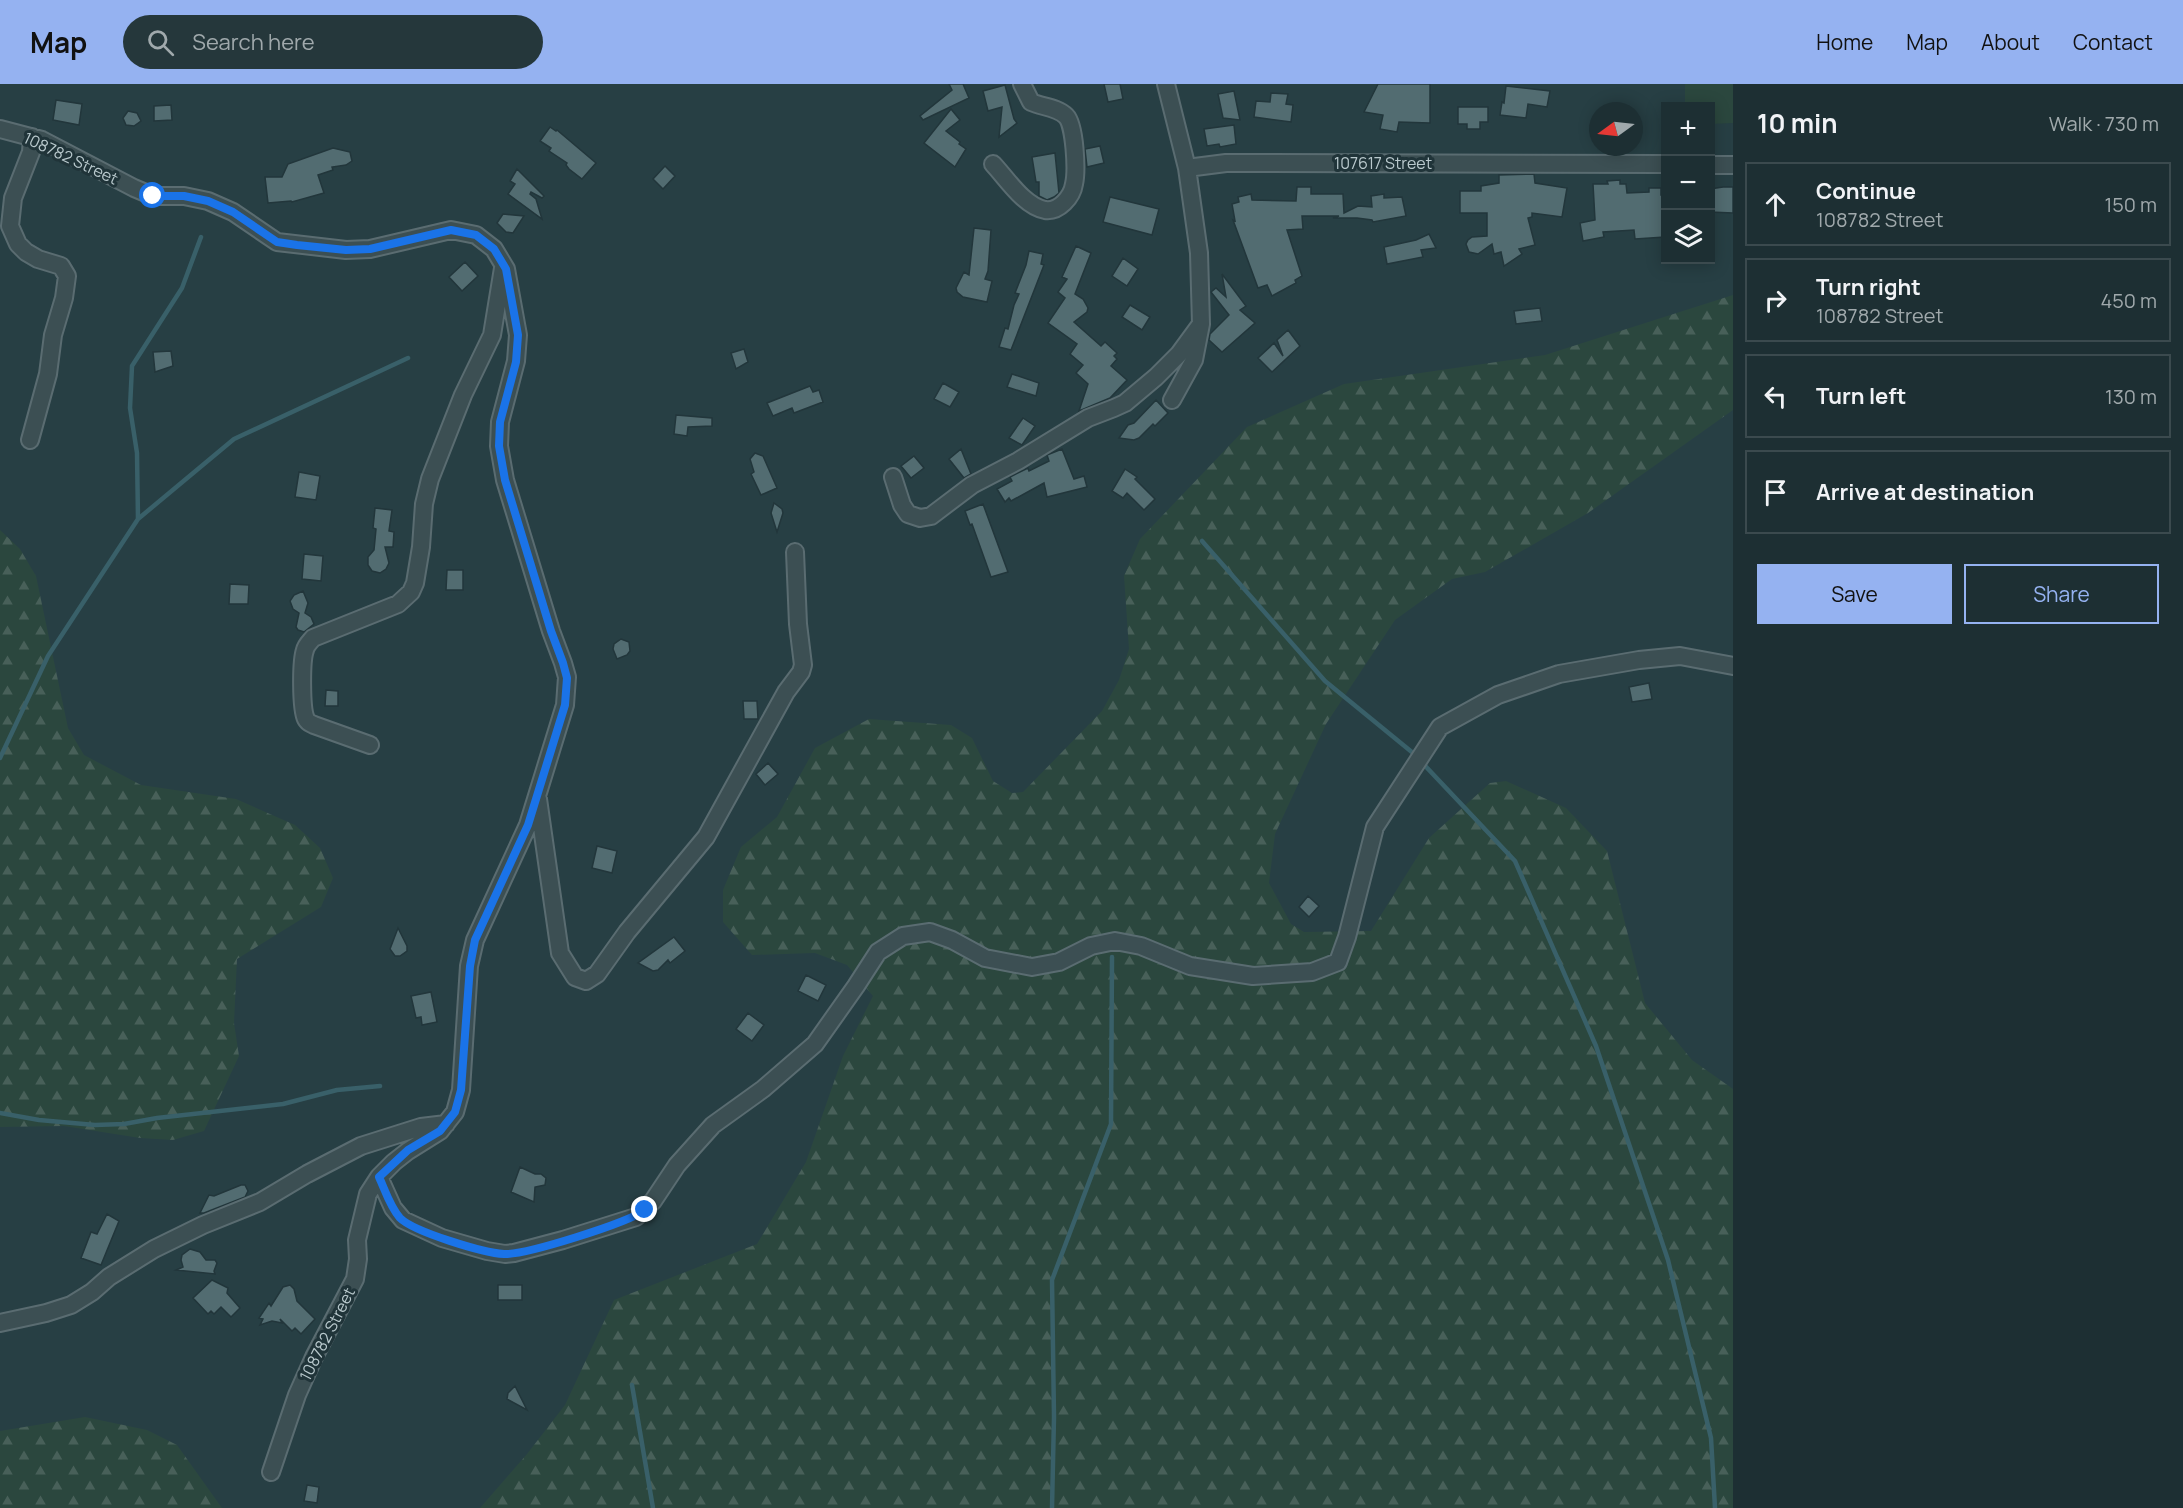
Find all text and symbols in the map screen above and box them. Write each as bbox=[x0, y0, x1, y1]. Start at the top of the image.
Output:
search box bbox=[123, 15, 543, 69]
text: Map bbox=[30, 23, 87, 61]
icon: search bbox=[144, 26, 177, 59]
text: Search here bbox=[192, 27, 315, 57]
text: Home bbox=[1816, 28, 1873, 56]
text: Map bbox=[1906, 28, 1948, 56]
text: About bbox=[1981, 28, 2040, 56]
text: Contact bbox=[2073, 28, 2153, 56]
north arrow bbox=[1589, 102, 1643, 156]
map controls bbox=[1661, 102, 1715, 264]
button: + bbox=[1661, 102, 1715, 156]
text: 10 min bbox=[1757, 105, 1838, 141]
text: Walk · 730 m bbox=[2049, 110, 2159, 137]
street label: 108782 Street bbox=[20, 126, 122, 190]
street label: 107617 Street bbox=[1334, 152, 1432, 174]
button: − bbox=[1661, 156, 1715, 210]
text: Continue bbox=[1816, 176, 1916, 206]
route start bbox=[139, 182, 165, 208]
icon: ahead bbox=[1759, 188, 1792, 221]
text: 150 m bbox=[2104, 191, 2157, 218]
text: 108782 Street bbox=[1816, 206, 1943, 233]
button: layers bbox=[1661, 210, 1715, 264]
text: Turn right bbox=[1816, 272, 1921, 302]
icon: right bbox=[1759, 284, 1792, 317]
text: 450 m bbox=[2101, 287, 2157, 314]
text: 108782 Street bbox=[1816, 302, 1943, 329]
icon: left bbox=[1759, 380, 1792, 413]
text: Turn left bbox=[1816, 381, 1906, 411]
text: 130 m bbox=[2105, 383, 2157, 410]
icon: arrive bbox=[1759, 476, 1792, 509]
text: Arrive at destination bbox=[1816, 477, 2034, 507]
button: Save bbox=[1757, 564, 1952, 624]
button: Share bbox=[1964, 564, 2159, 624]
route end bbox=[631, 1196, 657, 1222]
street label: 108782 Street bbox=[294, 1284, 360, 1384]

